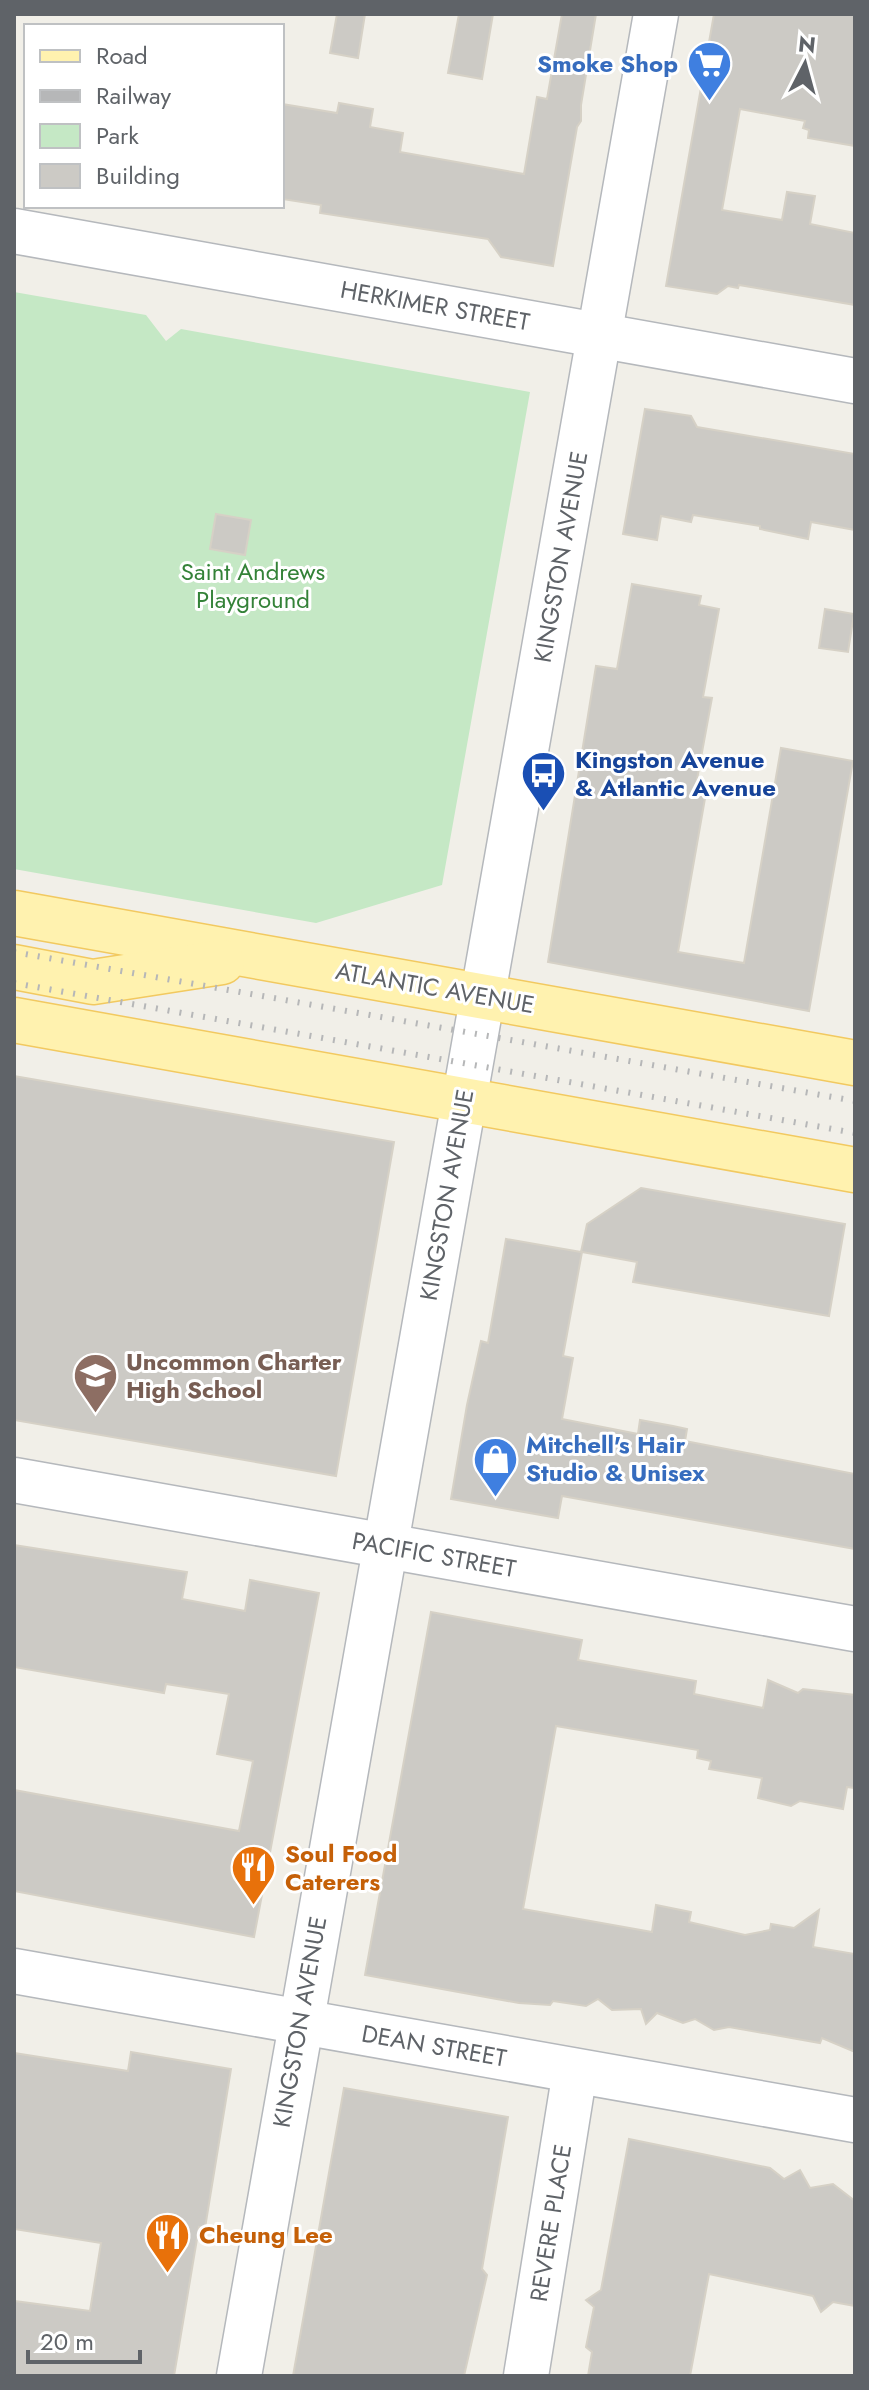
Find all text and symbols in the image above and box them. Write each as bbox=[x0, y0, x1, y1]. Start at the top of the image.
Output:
legend bbox=[24, 24, 284, 208]
north arrow bbox=[765, 24, 845, 104]
text: N bbox=[797, 27, 817, 61]
text: Road bbox=[96, 38, 148, 73]
supermarket icon: Smoke Shop bbox=[685, 40, 733, 103]
place label: Smoke Shop bbox=[537, 46, 678, 81]
text: Railway bbox=[96, 78, 171, 113]
text: Park bbox=[96, 118, 139, 153]
text: Building bbox=[96, 158, 180, 193]
street label: HERKIMER STREET bbox=[338, 272, 533, 339]
street label: KINGSTON AVENUE bbox=[525, 449, 596, 665]
park label: Saint Andrews Playground bbox=[181, 554, 325, 617]
place label: Kingston Avenue & Atlantic Avenue bbox=[575, 742, 776, 805]
bus stop icon: Kingston Avenue & Atlantic Avenue bbox=[520, 750, 568, 813]
street label: ATLANTIC AVENUE bbox=[333, 953, 537, 1022]
street label: KINGSTON AVENUE bbox=[411, 1087, 482, 1303]
place label: Uncommon Charter High School bbox=[126, 1344, 342, 1407]
school or university icon: Uncommon Charter High School bbox=[71, 1352, 119, 1415]
place label: Mitchell's Hair Studio & Unisex bbox=[526, 1427, 705, 1490]
shop icon: Mitchell's Hair Studio & Unisex bbox=[471, 1435, 519, 1498]
street label: PACIFIC STREET bbox=[349, 1523, 519, 1586]
place label: Soul Food Caterers bbox=[285, 1836, 397, 1899]
restaurant icon: Soul Food Caterers bbox=[230, 1844, 278, 1907]
street label: KINGSTON AVENUE bbox=[264, 1914, 335, 2130]
street label: DEAN STREET bbox=[359, 2016, 509, 2075]
street label: REVERE PLACE bbox=[521, 2142, 580, 2304]
restaurant icon: Cheung Lee bbox=[144, 2211, 192, 2274]
place label: Cheung Lee bbox=[199, 2217, 333, 2252]
scale bar bbox=[28, 2314, 140, 2364]
text: 20 m bbox=[40, 2324, 94, 2359]

